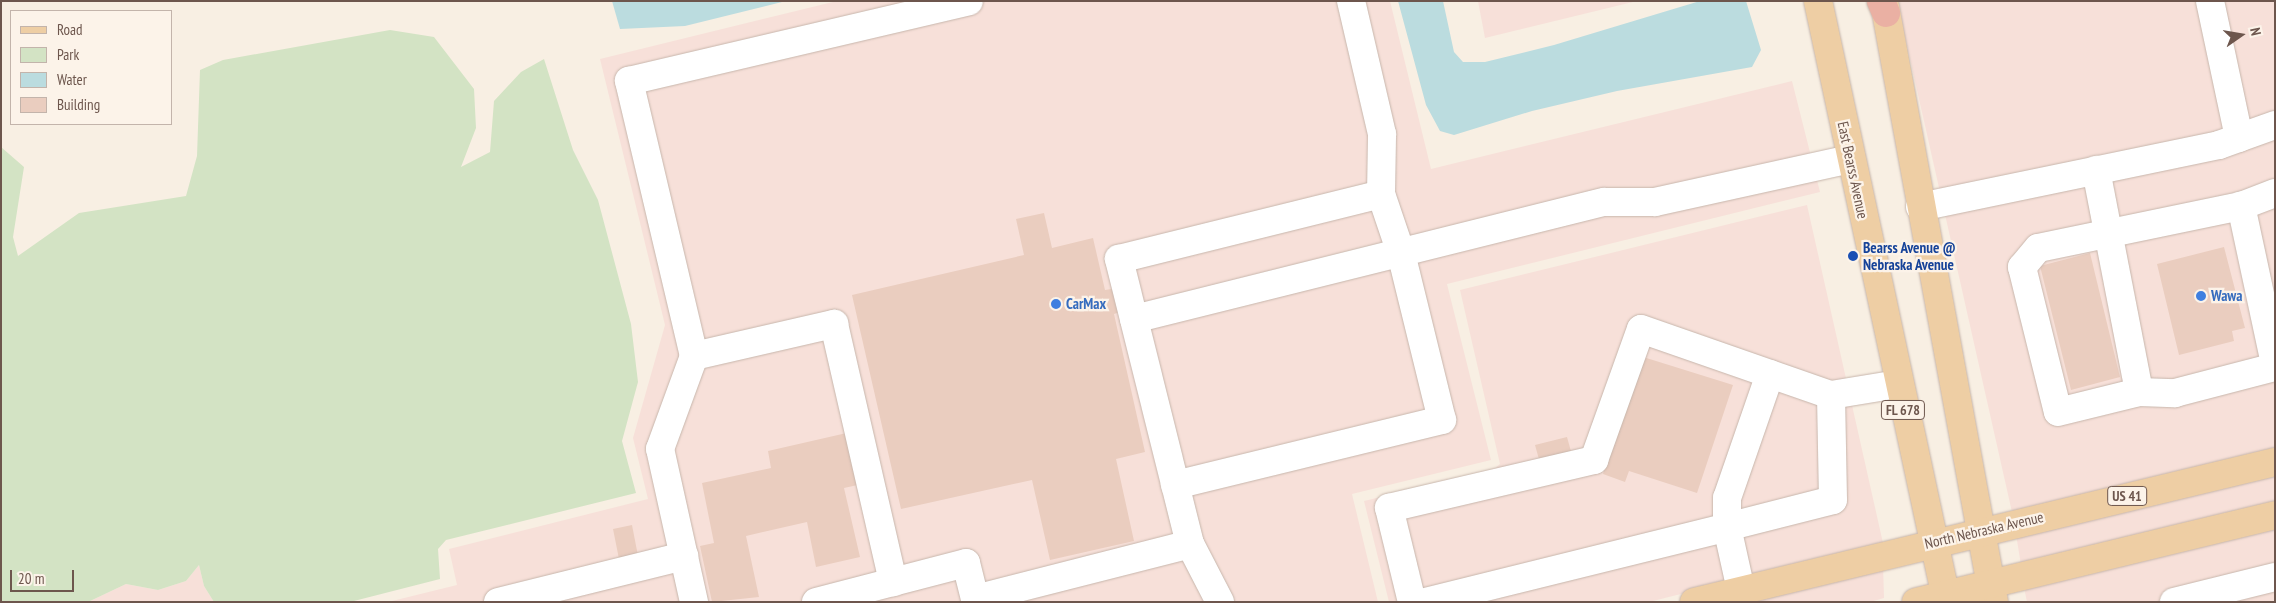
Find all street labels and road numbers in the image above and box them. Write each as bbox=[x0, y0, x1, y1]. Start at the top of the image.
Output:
street label: East Bearss Avenue bbox=[1834, 119, 1872, 221]
road number: FL 678 bbox=[1880, 398, 1926, 422]
road number: US 41 bbox=[2107, 484, 2147, 508]
street label: North Nebraska Avenue bbox=[1923, 508, 2045, 552]

